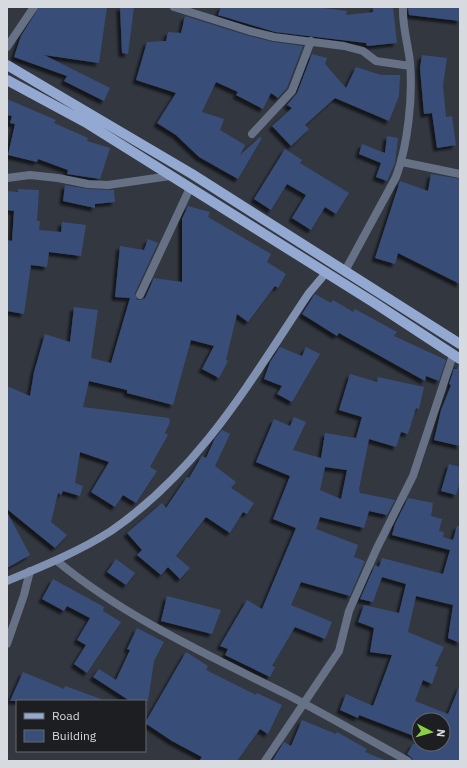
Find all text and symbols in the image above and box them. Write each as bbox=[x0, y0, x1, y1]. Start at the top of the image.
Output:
legend bbox=[16, 700, 146, 752]
text: Road bbox=[52, 708, 80, 723]
north arrow bbox=[411, 712, 451, 752]
text: Building bbox=[52, 728, 97, 743]
text: N bbox=[434, 728, 448, 738]

